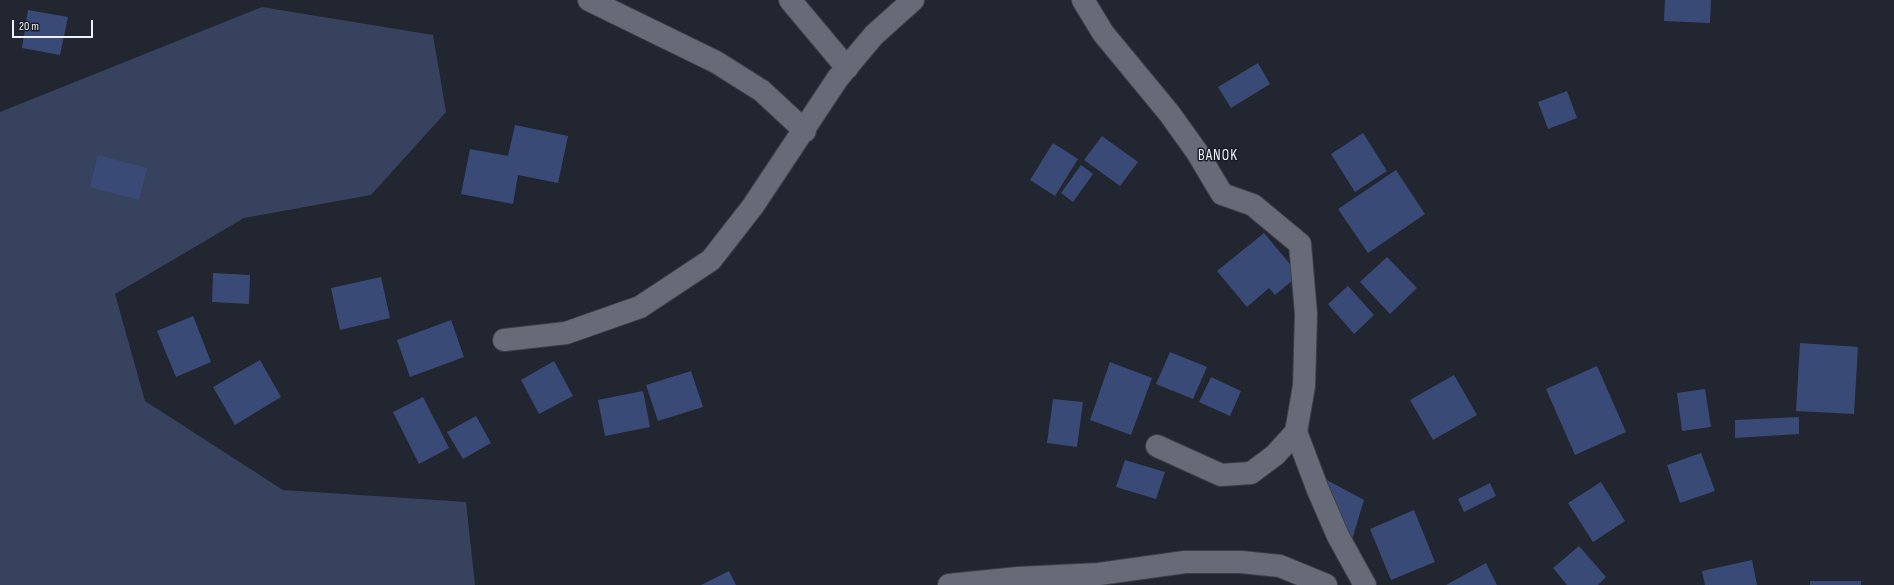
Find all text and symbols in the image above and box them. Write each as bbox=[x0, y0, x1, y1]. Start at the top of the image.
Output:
scale bar bbox=[14, 12, 95, 38]
text: 20 m bbox=[19, 19, 39, 34]
district label: BANOK bbox=[1198, 147, 1238, 165]

